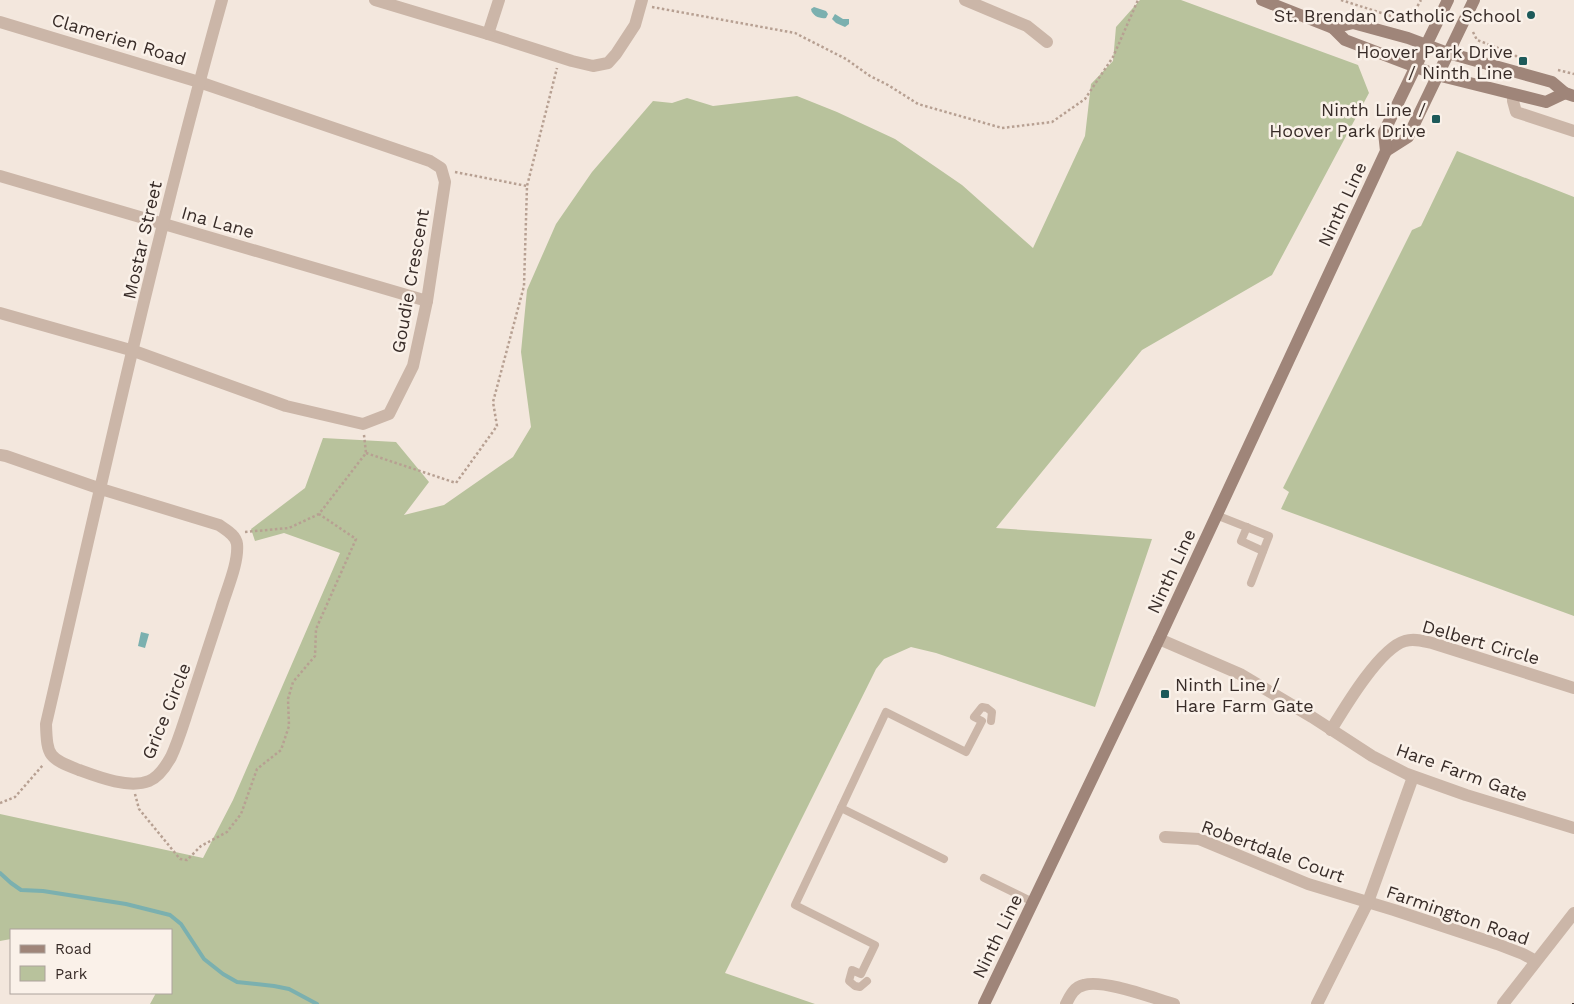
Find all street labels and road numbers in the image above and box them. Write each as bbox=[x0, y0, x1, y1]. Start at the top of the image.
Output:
street label: Clamerien Road bbox=[49, 9, 189, 69]
street label: Ninth Line bbox=[1313, 158, 1371, 250]
street label: Mostar Street bbox=[118, 178, 166, 301]
street label: Ina Lane bbox=[179, 202, 257, 242]
street label: Goudie Crescent bbox=[387, 207, 433, 355]
street label: Ninth Line bbox=[1142, 525, 1200, 617]
street label: Delbert Circle bbox=[1420, 615, 1542, 669]
street label: Grice Circle bbox=[137, 660, 195, 762]
street label: Hare Farm Gate bbox=[1393, 738, 1531, 806]
street label: Robertdale Court bbox=[1199, 815, 1348, 887]
street label: Farmington Road bbox=[1384, 881, 1532, 949]
street label: Ninth Line bbox=[968, 891, 1026, 981]

